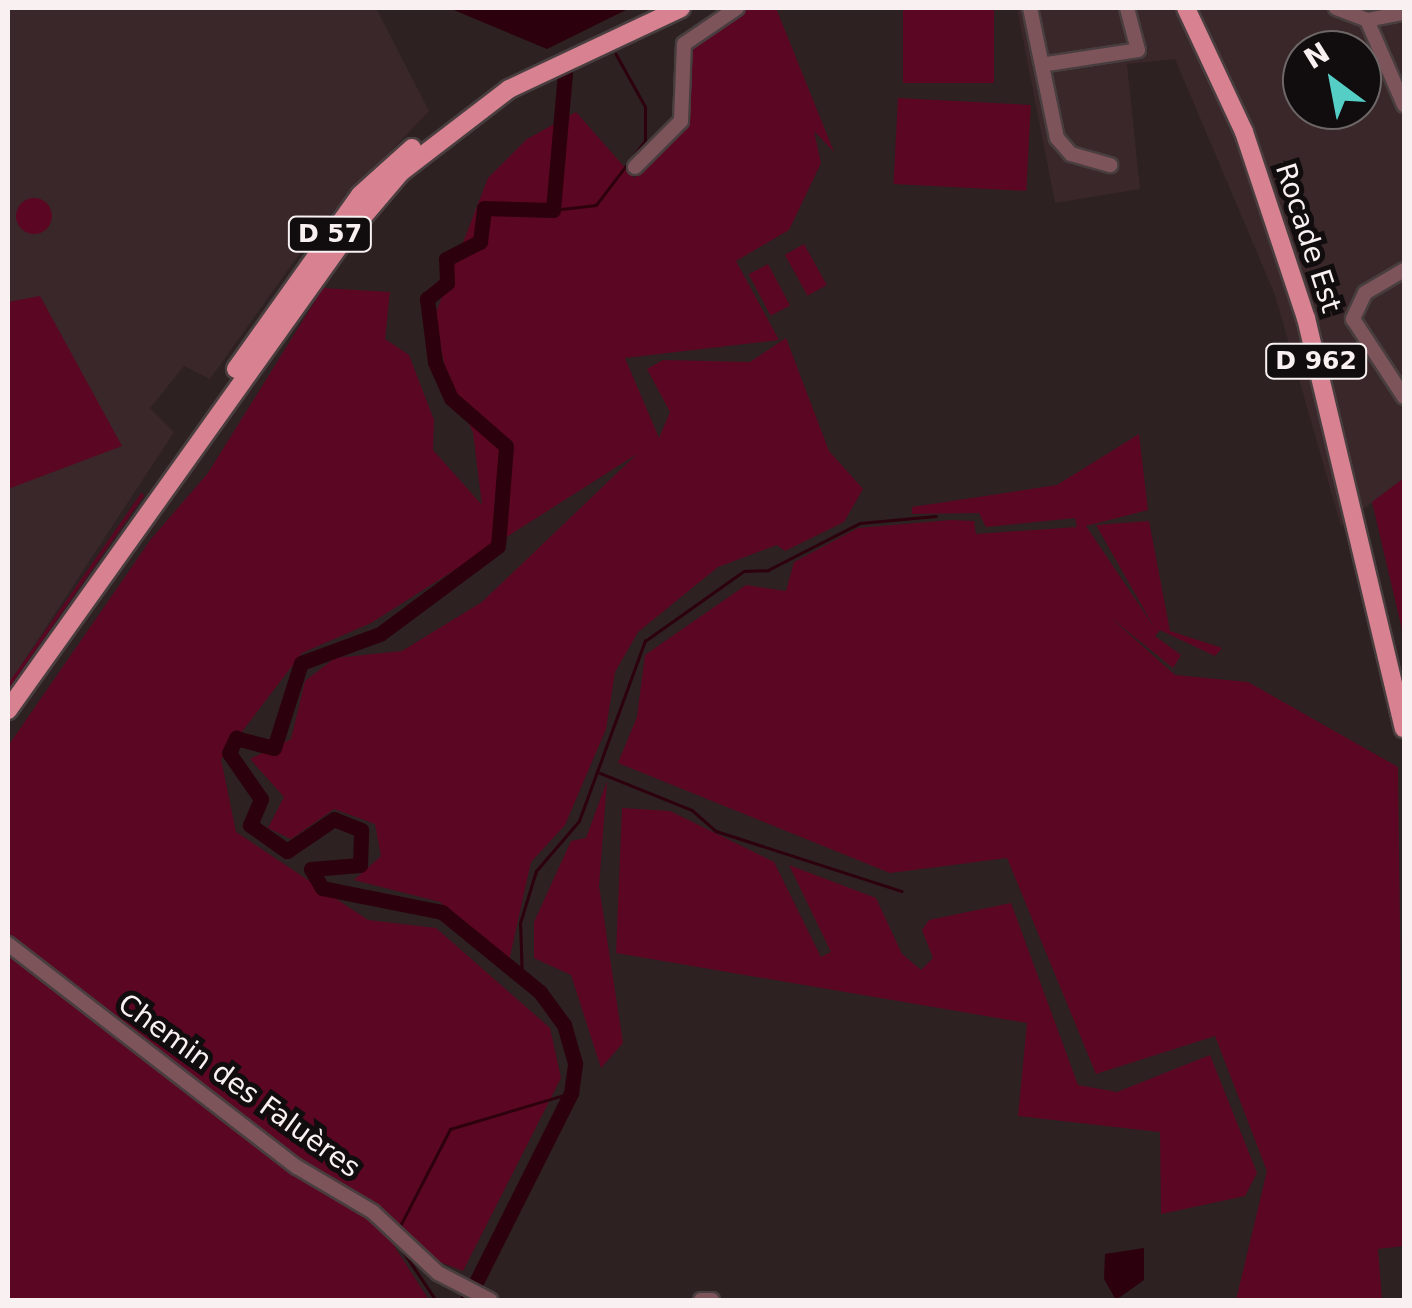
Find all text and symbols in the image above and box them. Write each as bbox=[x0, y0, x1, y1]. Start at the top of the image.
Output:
north arrow bbox=[1282, 30, 1382, 130]
text: N bbox=[1298, 36, 1336, 76]
street label: Rocade Est bbox=[1268, 159, 1348, 317]
road number: D 57 bbox=[288, 214, 372, 254]
road number: D 962 bbox=[1264, 341, 1368, 381]
street label: Chemin des Faluères bbox=[111, 987, 367, 1185]

